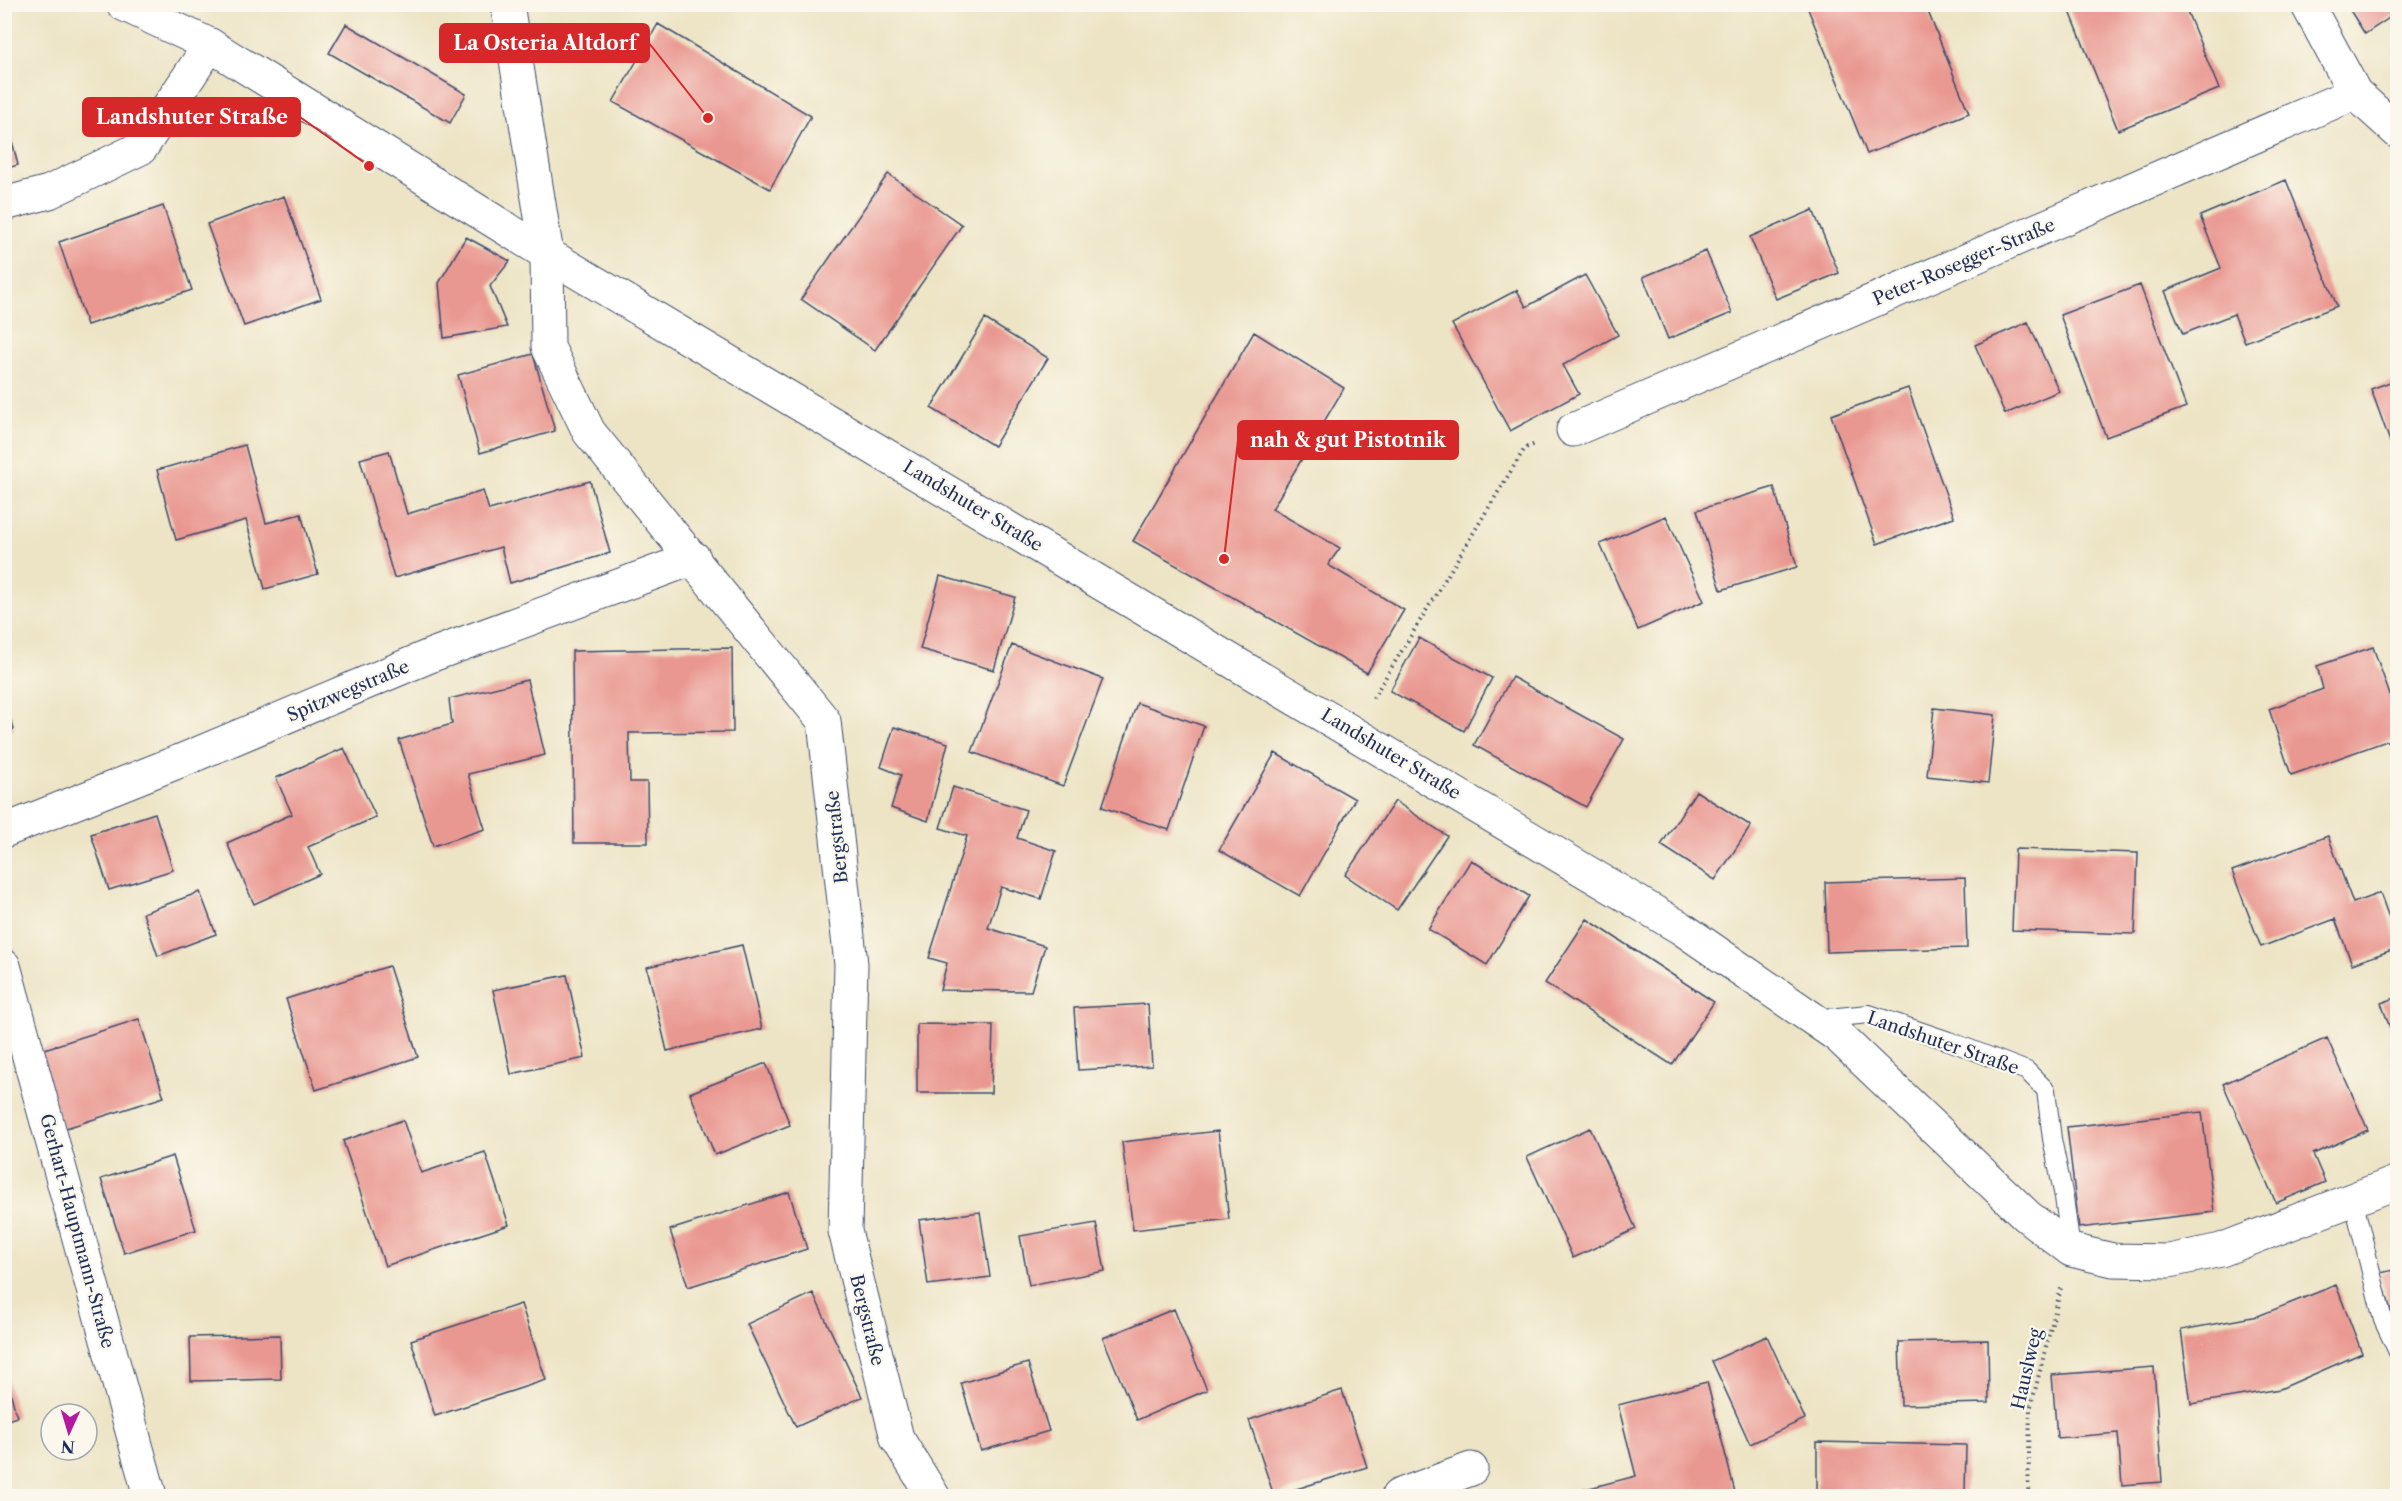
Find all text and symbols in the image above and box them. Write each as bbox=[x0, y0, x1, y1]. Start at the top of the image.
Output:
callout: La Osteria Altdorf bbox=[440, 24, 649, 62]
text: La Osteria Altdorf bbox=[453, 31, 640, 55]
callout: Landshuter Straße bbox=[83, 98, 300, 136]
text: Landshuter Straße bbox=[96, 105, 288, 129]
street label: Peter-Rosegger-Straße bbox=[1870, 214, 2058, 310]
callout: nah & gut Pistotnik bbox=[1238, 421, 1458, 459]
text: nah & gut Pistotnik bbox=[1250, 428, 1447, 452]
street label: Landshuter Straße bbox=[899, 456, 1047, 556]
street label: Spitzwegstraße bbox=[284, 655, 412, 727]
street label: Landshuter Straße bbox=[1317, 704, 1465, 804]
street label: Bergstraße bbox=[821, 789, 853, 885]
street label: Landshuter Straße bbox=[1864, 1007, 2022, 1079]
street label: Gerhart-Hauptmann-Straße bbox=[35, 1111, 119, 1351]
street label: Bergstraße bbox=[845, 1272, 889, 1368]
street label: Hauslweg bbox=[2007, 1326, 2047, 1412]
north arrow bbox=[39, 1402, 99, 1462]
text: N bbox=[60, 1436, 76, 1457]

